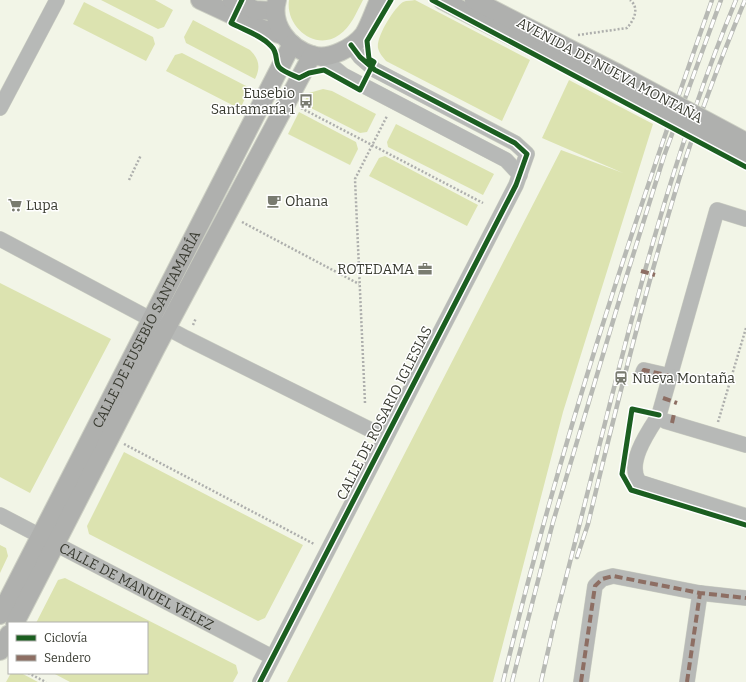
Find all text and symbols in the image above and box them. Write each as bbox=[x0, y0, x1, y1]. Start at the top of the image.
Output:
street label: AVENIDA DE NUEVA MONTAÑA bbox=[514, 14, 706, 127]
place label: Eusebio Santamaría 1 bbox=[211, 85, 295, 118]
bus stop icon: Eusebio Santamaría 1 bbox=[298, 93, 314, 109]
cafe icon: Ohana bbox=[266, 193, 282, 209]
place label: Ohana bbox=[285, 193, 329, 210]
supermarket icon: Lupa bbox=[7, 197, 23, 213]
place label: Lupa bbox=[26, 197, 59, 214]
street label: CALLE DE EUSEBIO SANTAMARÍA bbox=[89, 228, 204, 431]
place label: ROTEDAMA bbox=[337, 261, 414, 278]
office icon: ROTEDAMA bbox=[417, 261, 433, 277]
street label: CALLE DE ROSARIO IGLESIAS bbox=[333, 323, 436, 503]
station icon: Nueva Montaña bbox=[613, 370, 629, 386]
place label: Nueva Montaña bbox=[632, 370, 735, 387]
street label: CALLE DE MANUEL VELEZ bbox=[56, 539, 216, 634]
legend bbox=[8, 622, 148, 674]
text: Ciclovía bbox=[44, 631, 88, 645]
text: Sendero bbox=[44, 651, 91, 665]

